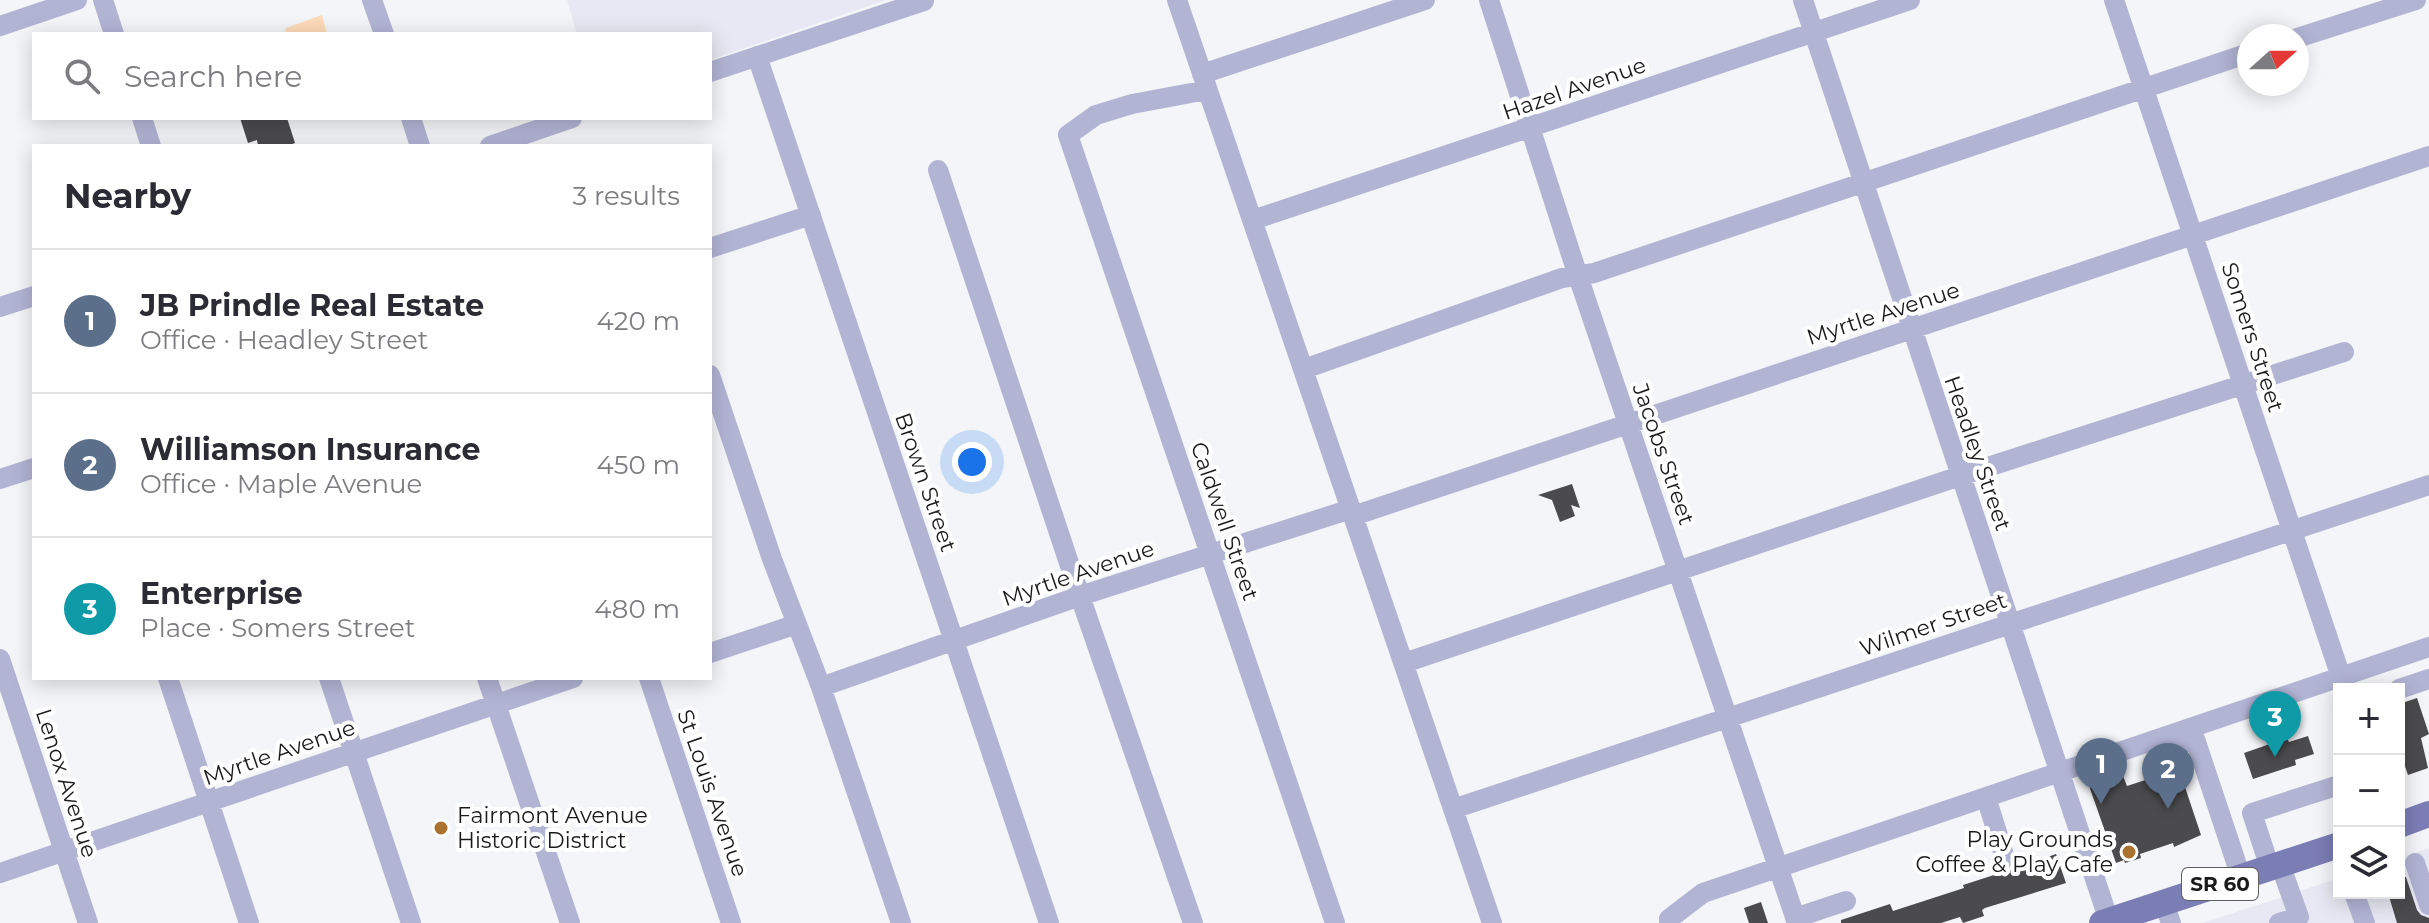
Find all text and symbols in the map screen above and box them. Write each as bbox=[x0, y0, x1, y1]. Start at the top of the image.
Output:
north arrow bbox=[2237, 24, 2309, 96]
search box bbox=[32, 32, 712, 120]
street label: Hazel Avenue bbox=[1499, 51, 1649, 126]
icon: search bbox=[60, 54, 104, 98]
text: Search here bbox=[124, 58, 302, 95]
text: Nearby bbox=[64, 175, 191, 217]
text: 3 results bbox=[573, 180, 680, 212]
street label: Somers Street bbox=[2216, 259, 2289, 415]
street label: Myrtle Avenue bbox=[1803, 276, 1963, 351]
text: JB Prindle Real Estate bbox=[140, 287, 484, 324]
text: 1 bbox=[85, 305, 95, 337]
text: 420 m bbox=[597, 305, 680, 337]
text: Office · Headley Street bbox=[140, 324, 428, 356]
street label: Headley Street bbox=[1938, 372, 2017, 534]
street label: Jacobs Street bbox=[1626, 379, 1700, 529]
street label: Brown Street bbox=[889, 409, 962, 555]
text: Williamson Insurance bbox=[140, 431, 480, 468]
street label: Caldwell Street bbox=[1185, 438, 1264, 604]
your location bbox=[952, 442, 992, 482]
text: 2 bbox=[82, 449, 98, 481]
text: 450 m bbox=[597, 449, 680, 481]
text: Office · Maple Avenue bbox=[140, 468, 422, 500]
street label: Myrtle Avenue bbox=[999, 535, 1158, 612]
text: Enterprise bbox=[140, 575, 303, 612]
street label: Wilmer Street bbox=[1856, 587, 2010, 662]
text: 3 bbox=[82, 593, 98, 625]
text: 480 m bbox=[594, 593, 680, 625]
text: Place · Somers Street bbox=[140, 612, 415, 644]
map controls bbox=[2333, 683, 2405, 899]
button: + bbox=[2333, 683, 2405, 755]
pin: 3 bbox=[2249, 691, 2301, 757]
street label: Lenox Avenue bbox=[30, 705, 103, 861]
street label: St Louis Avenue bbox=[671, 706, 754, 880]
street label: Myrtle Avenue bbox=[200, 714, 359, 791]
pin: 1 bbox=[2075, 738, 2127, 804]
pin: 2 bbox=[2142, 743, 2194, 809]
button: − bbox=[2333, 755, 2405, 827]
place label: Fairmont Avenue Historic District bbox=[457, 802, 648, 854]
marker: Fairmont Avenue Historic District bbox=[432, 819, 450, 837]
place label: Play Grounds Coffee & Play Cafe bbox=[1916, 826, 2113, 878]
button: layers bbox=[2333, 827, 2405, 899]
marker: Play Grounds Coffee & Play Cafe bbox=[2120, 843, 2138, 861]
road number: SR 60 bbox=[2182, 868, 2258, 900]

